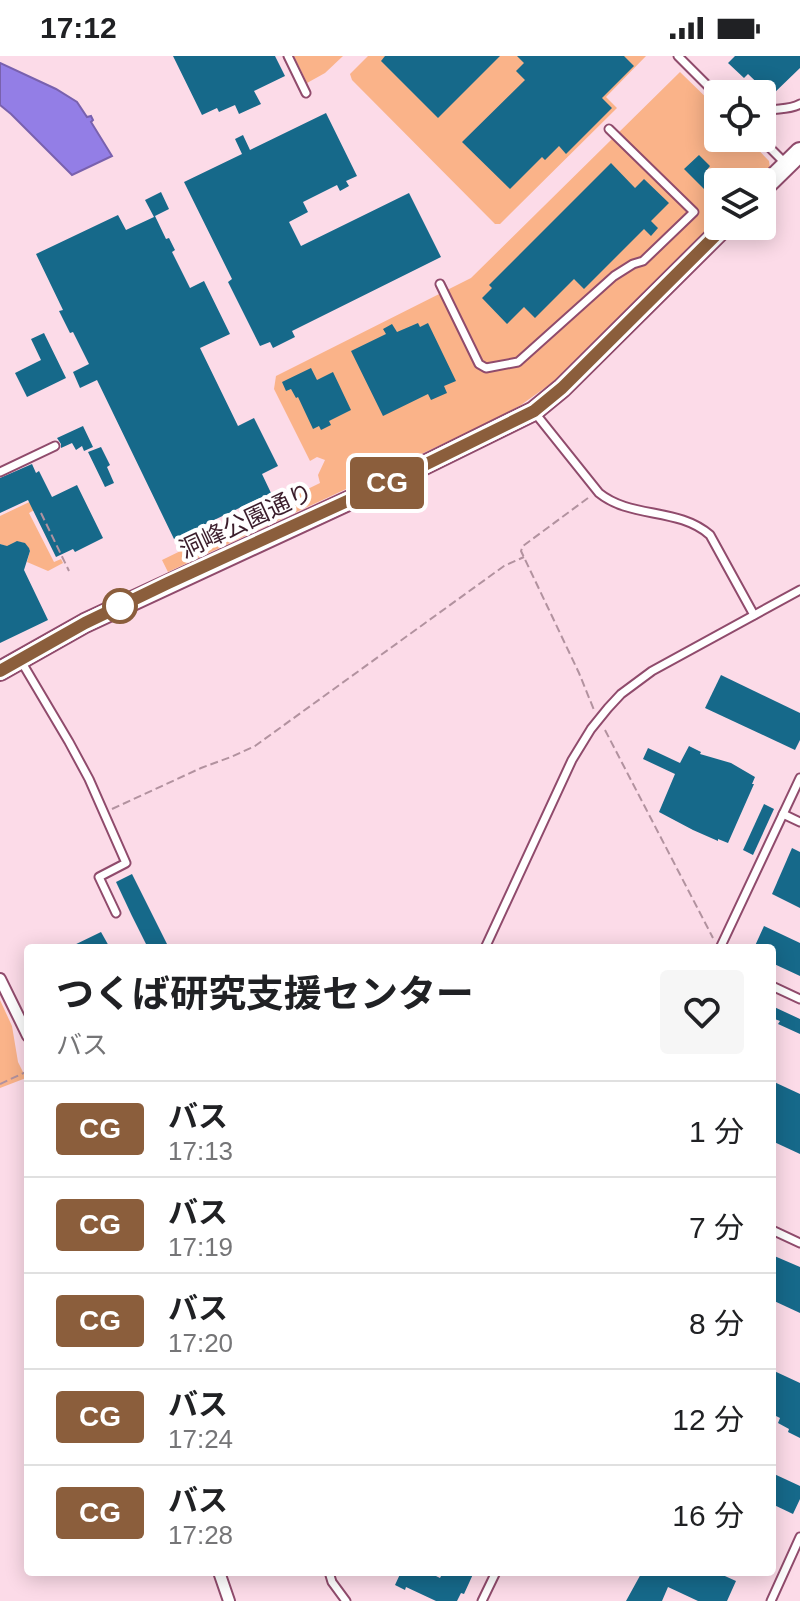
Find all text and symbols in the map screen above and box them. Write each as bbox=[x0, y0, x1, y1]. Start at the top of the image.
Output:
text: 17:12 bbox=[40, 11, 117, 44]
map controls bbox=[704, 80, 776, 240]
button: locate bbox=[704, 80, 776, 152]
button: layers bbox=[704, 168, 776, 240]
line badge: CG bbox=[351, 457, 423, 509]
text: CG bbox=[366, 467, 408, 498]
street label: 洞峰公園通り bbox=[175, 478, 317, 563]
unlabelled marker bbox=[103, 589, 137, 623]
button: heart bbox=[660, 970, 744, 1054]
text: つくば研究支援センター bbox=[56, 973, 474, 1015]
text: バス bbox=[56, 1030, 108, 1060]
text: バス bbox=[168, 1100, 228, 1133]
text: CG bbox=[79, 1113, 121, 1144]
text: 1 分 bbox=[689, 1115, 744, 1148]
text: 17:13 bbox=[168, 1136, 233, 1166]
text: バス bbox=[168, 1196, 228, 1229]
text: CG bbox=[79, 1209, 121, 1240]
text: 7 分 bbox=[689, 1211, 744, 1244]
text: 17:19 bbox=[168, 1232, 233, 1262]
text: バス bbox=[168, 1292, 228, 1325]
text: CG bbox=[79, 1305, 121, 1336]
text: 8 分 bbox=[689, 1307, 744, 1340]
text: 17:20 bbox=[168, 1328, 233, 1358]
text: バス bbox=[168, 1388, 228, 1421]
text: CG bbox=[79, 1401, 121, 1432]
text: 12 分 bbox=[672, 1403, 744, 1436]
text: 17:24 bbox=[168, 1424, 233, 1454]
text: バス bbox=[168, 1484, 228, 1517]
text: CG bbox=[79, 1497, 121, 1528]
text: 16 分 bbox=[672, 1499, 744, 1532]
text: 17:28 bbox=[168, 1520, 233, 1550]

